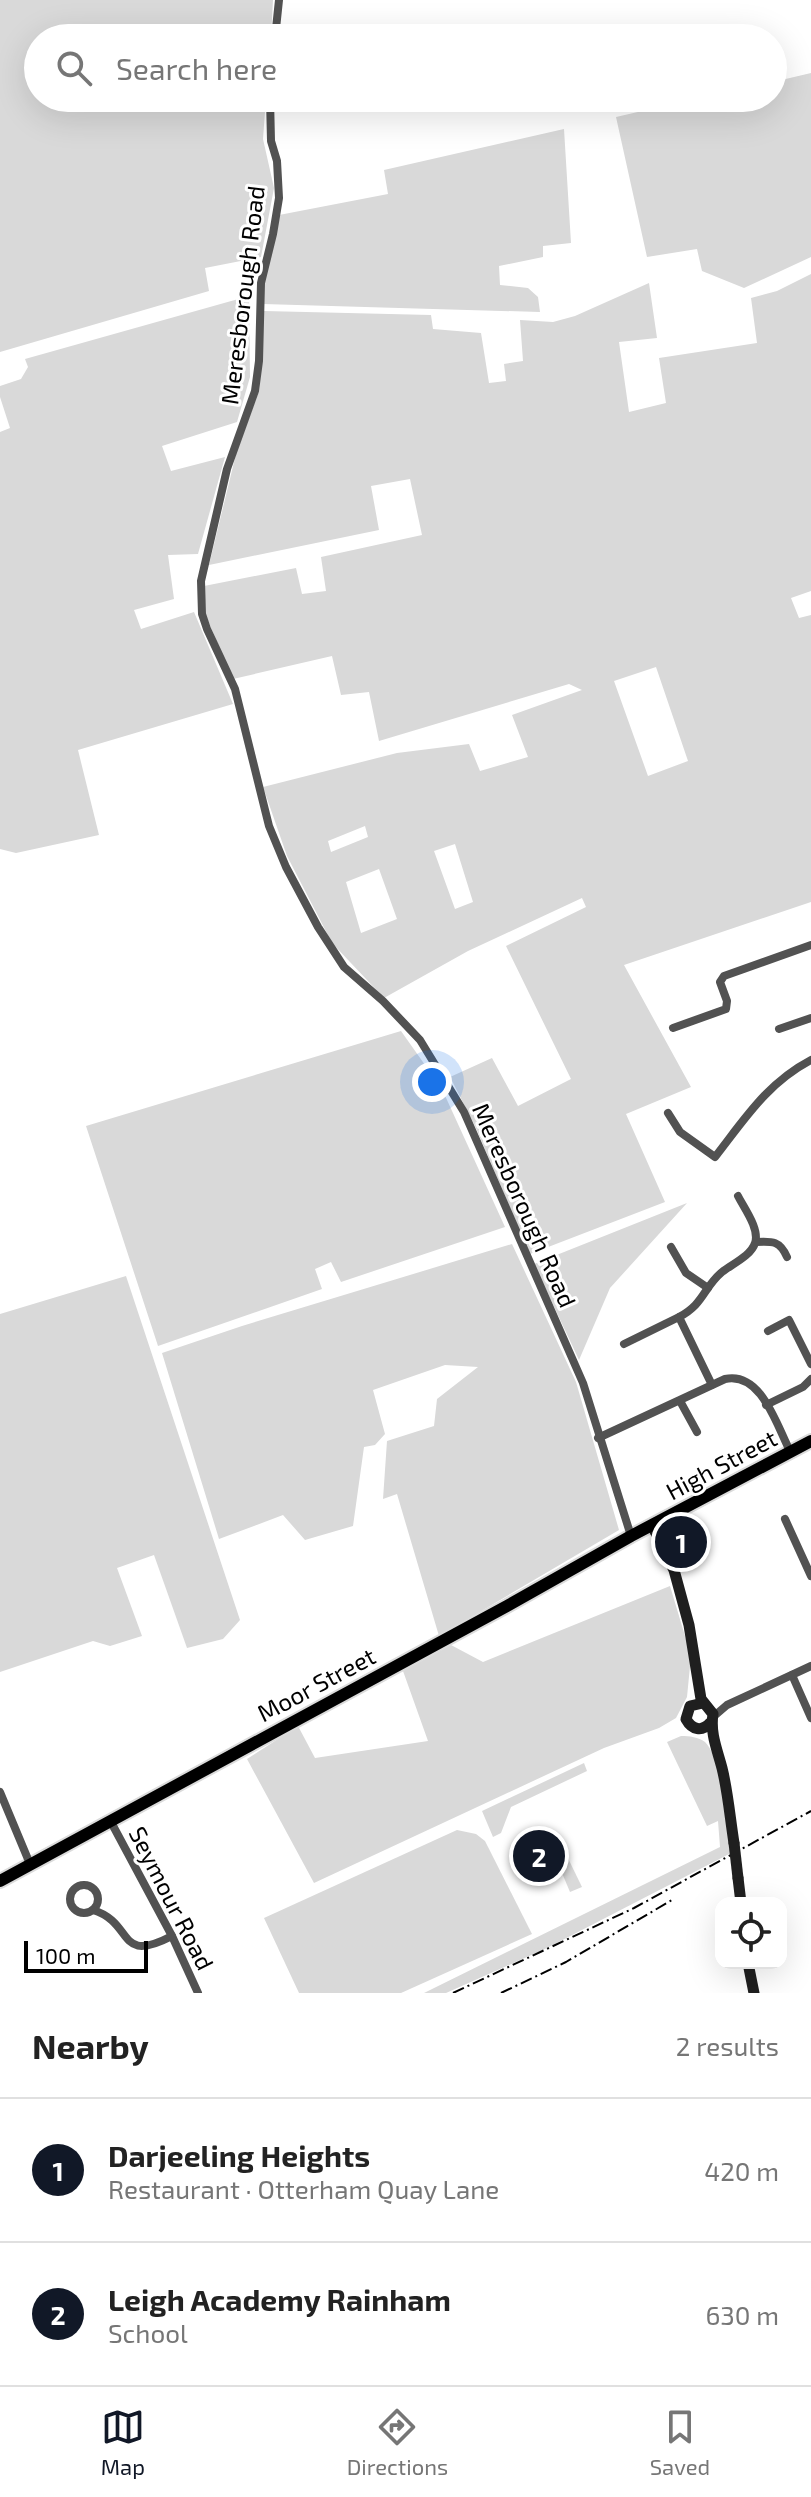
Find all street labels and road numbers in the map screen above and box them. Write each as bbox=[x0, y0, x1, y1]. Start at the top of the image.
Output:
street label: Meresborough Road bbox=[214, 184, 270, 406]
street label: Meresborough Road bbox=[467, 1099, 583, 1311]
street label: High Street bbox=[661, 1423, 781, 1505]
street label: Moor Street bbox=[252, 1641, 380, 1727]
street label: Seymour Road bbox=[123, 1821, 221, 1975]

